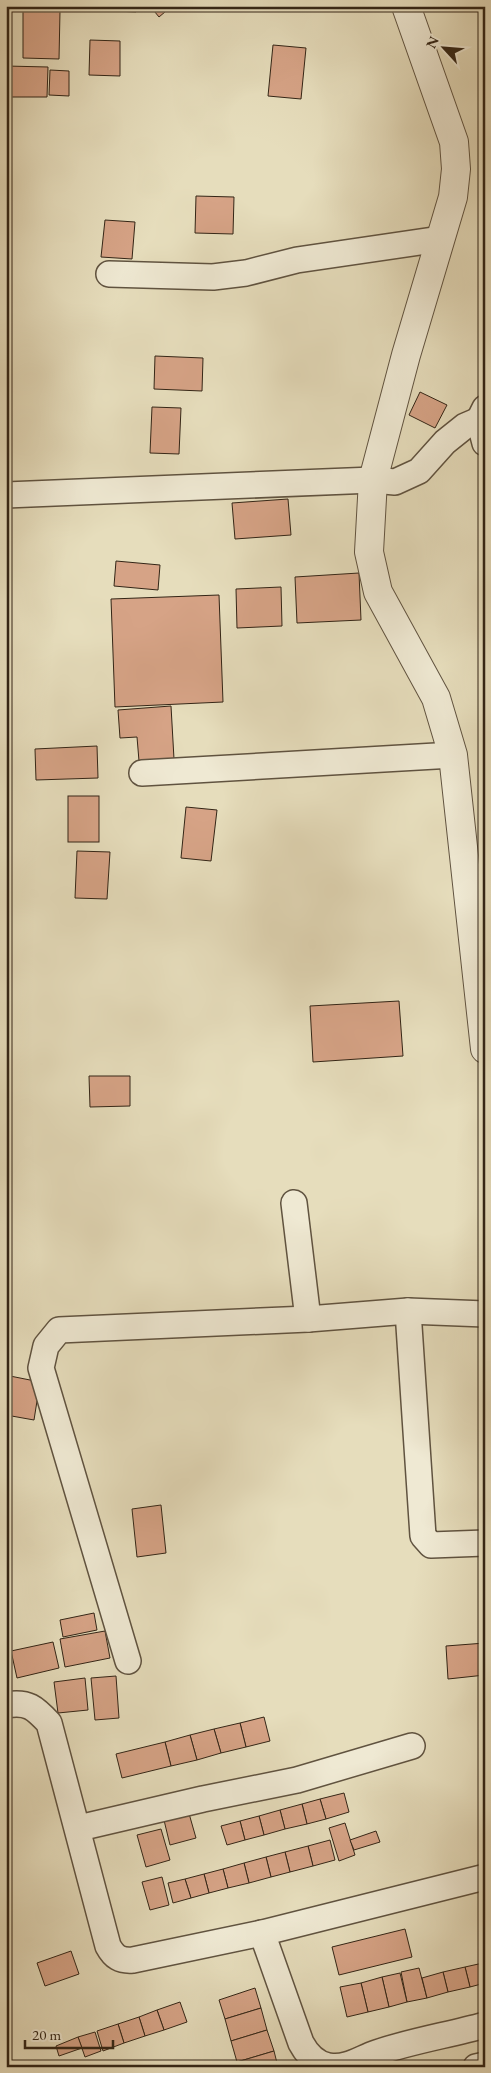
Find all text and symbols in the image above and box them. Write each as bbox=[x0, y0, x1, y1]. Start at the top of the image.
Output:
north arrow bbox=[418, 22, 468, 72]
text: N bbox=[422, 33, 443, 51]
scale bar bbox=[25, 2018, 112, 2050]
text: 20 m bbox=[32, 2025, 61, 2044]

